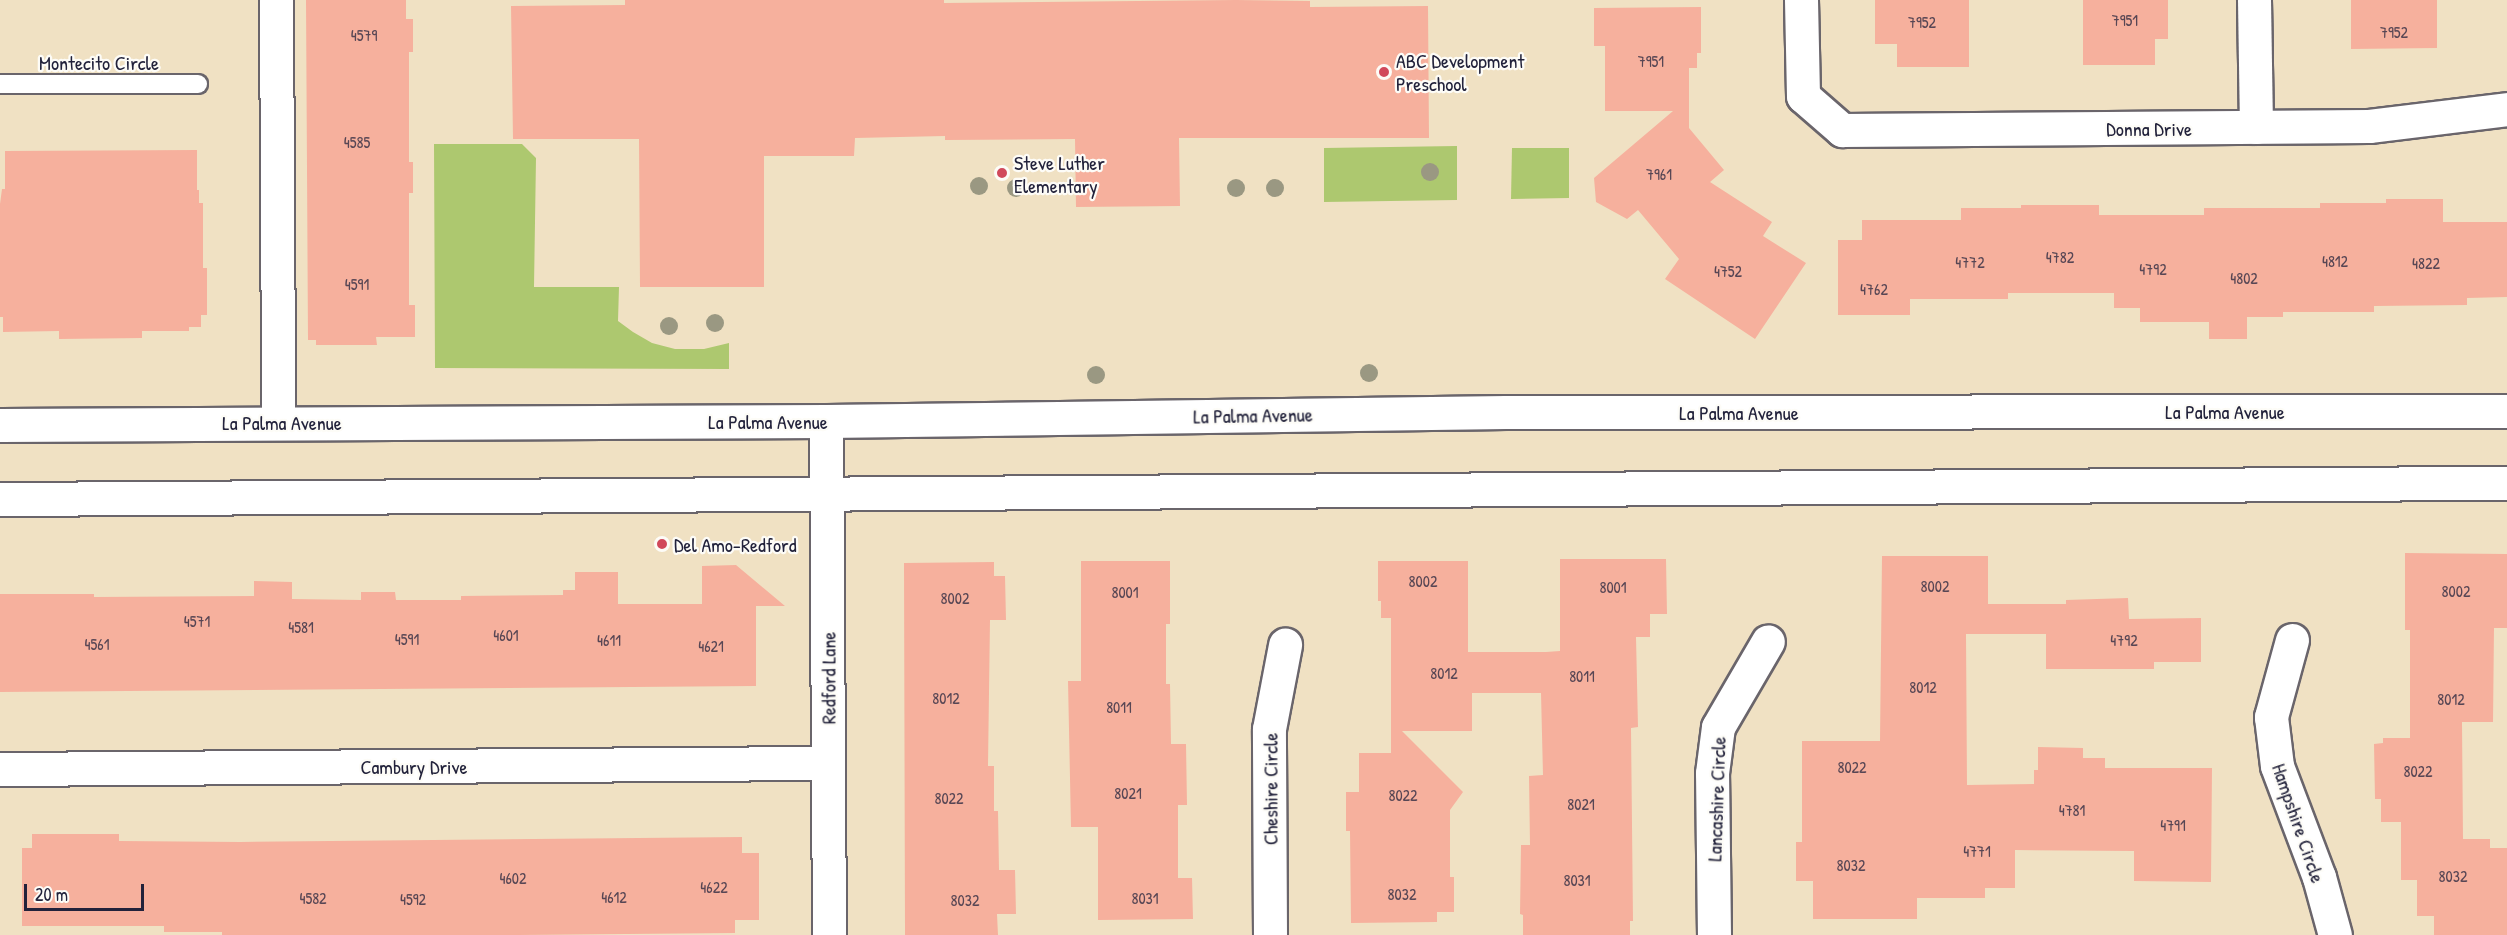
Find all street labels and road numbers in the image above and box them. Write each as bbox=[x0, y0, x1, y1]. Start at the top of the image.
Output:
street label: Montecito Circle bbox=[39, 50, 159, 74]
street label: Donna Drive bbox=[2106, 116, 2192, 140]
street label: La Palma Avenue bbox=[2165, 399, 2285, 423]
street label: La Palma Avenue bbox=[1679, 400, 1799, 424]
street label: La Palma Avenue bbox=[1193, 402, 1313, 428]
street label: La Palma Avenue bbox=[708, 409, 828, 433]
street label: La Palma Avenue bbox=[222, 410, 342, 434]
street label: Redford Lane bbox=[816, 632, 840, 724]
street label: Cheshire Circle bbox=[1258, 733, 1282, 845]
street label: Lancashire Circle bbox=[1702, 736, 1730, 862]
street label: Cambury Drive bbox=[360, 754, 468, 778]
street label: Hampshire Circle bbox=[2267, 760, 2331, 886]

